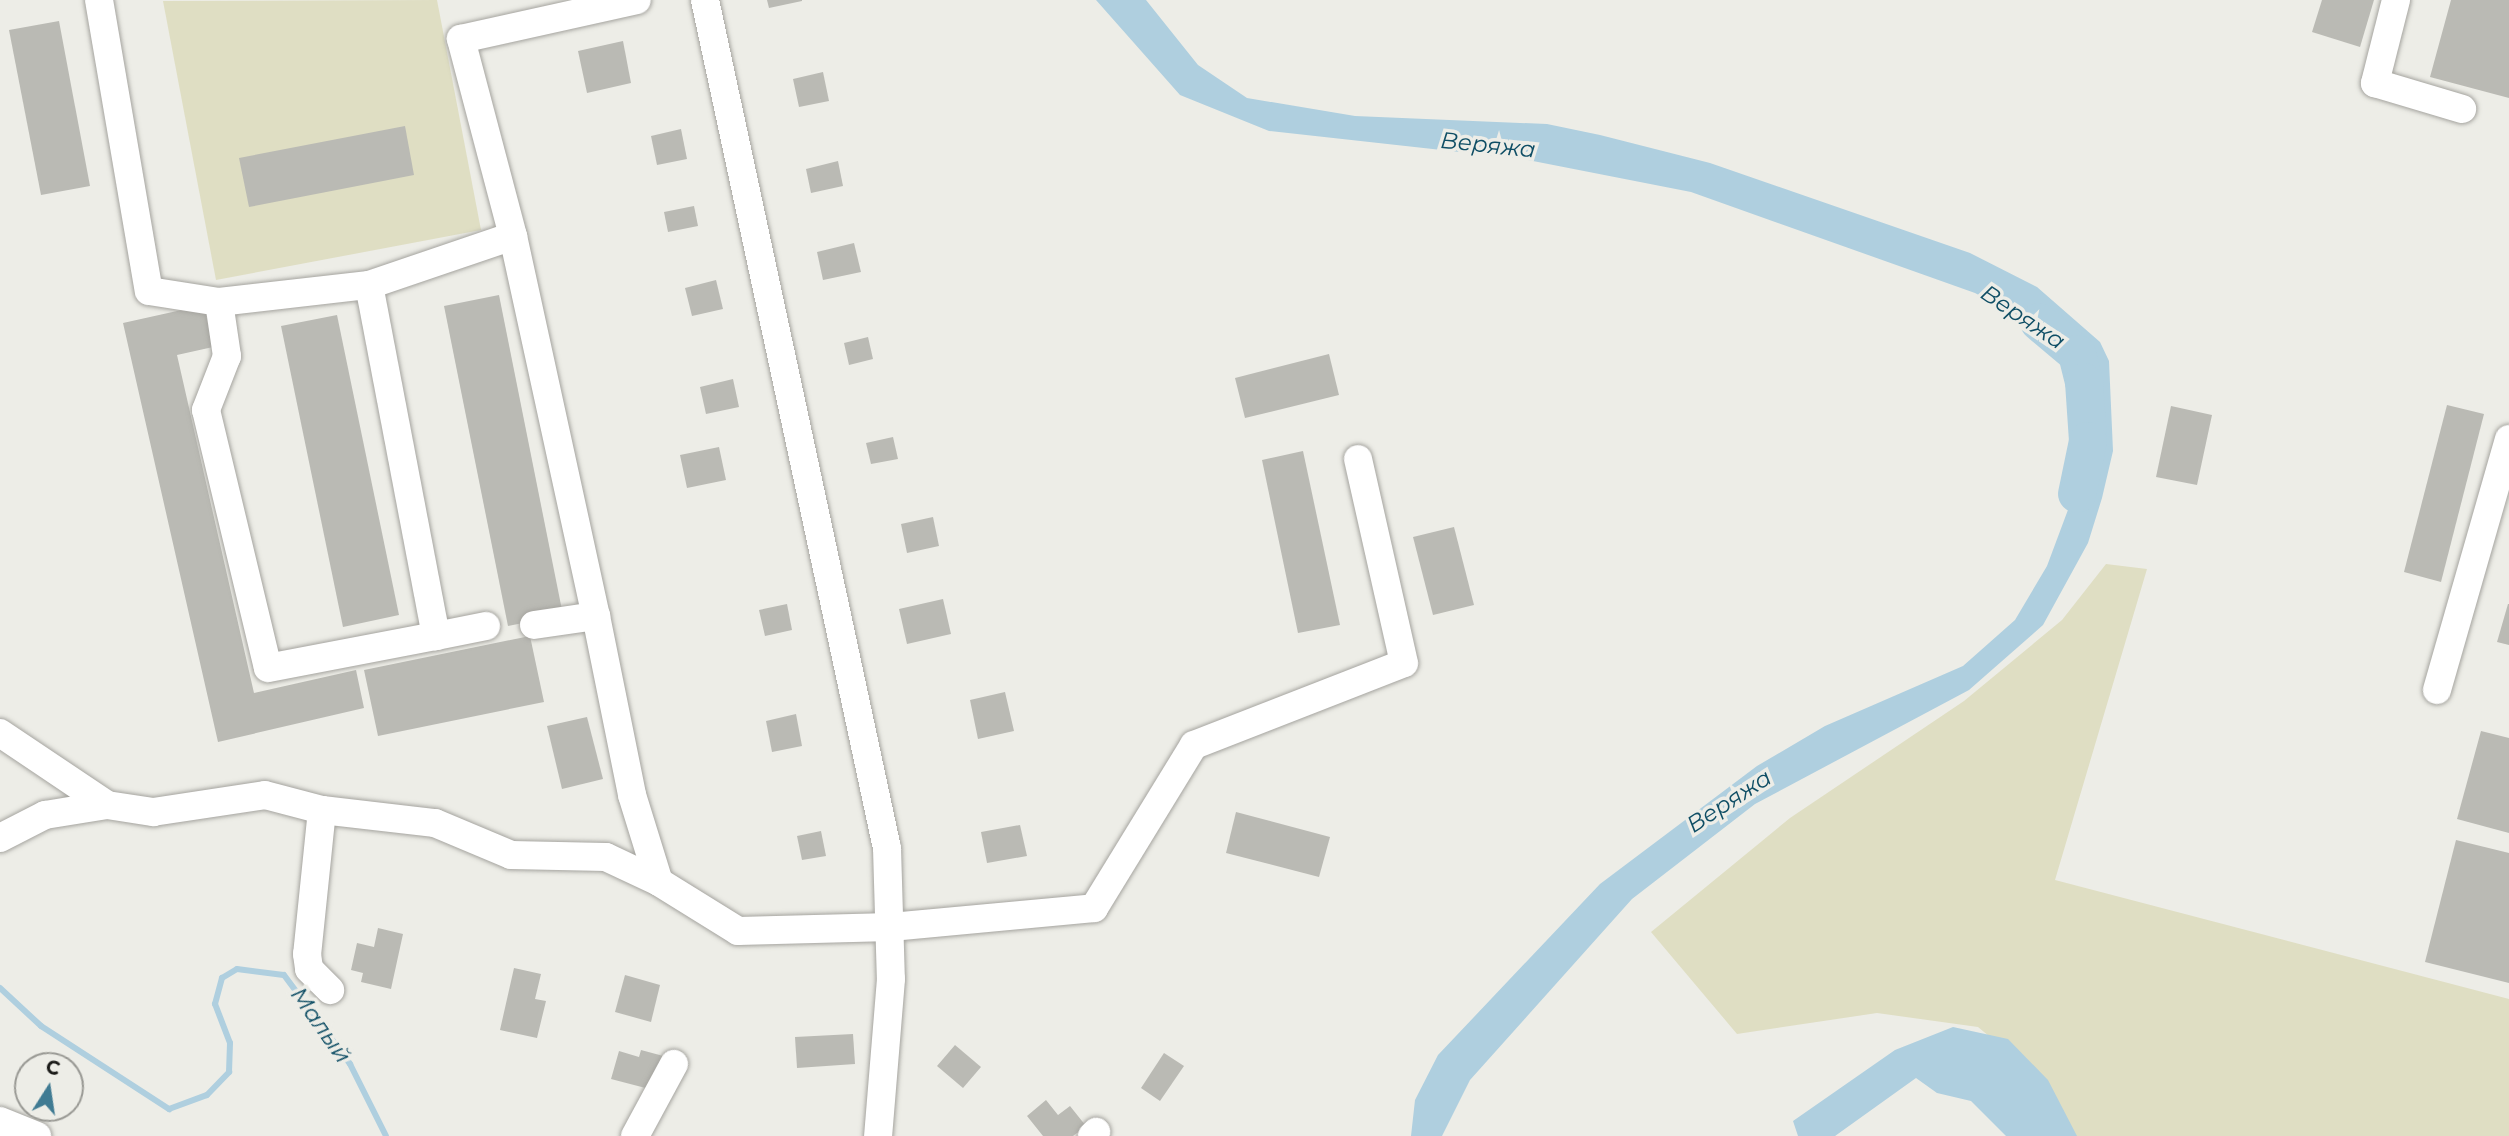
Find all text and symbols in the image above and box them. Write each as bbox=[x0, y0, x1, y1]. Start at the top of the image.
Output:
water label: Веряжа bbox=[1439, 126, 1537, 164]
water label: Веряжа bbox=[1976, 279, 2070, 355]
water label: Веряжа bbox=[1681, 763, 1777, 839]
water label: Малый bbox=[285, 982, 357, 1068]
north arrow bbox=[14, 1052, 84, 1122]
text: С bbox=[44, 1055, 62, 1081]

